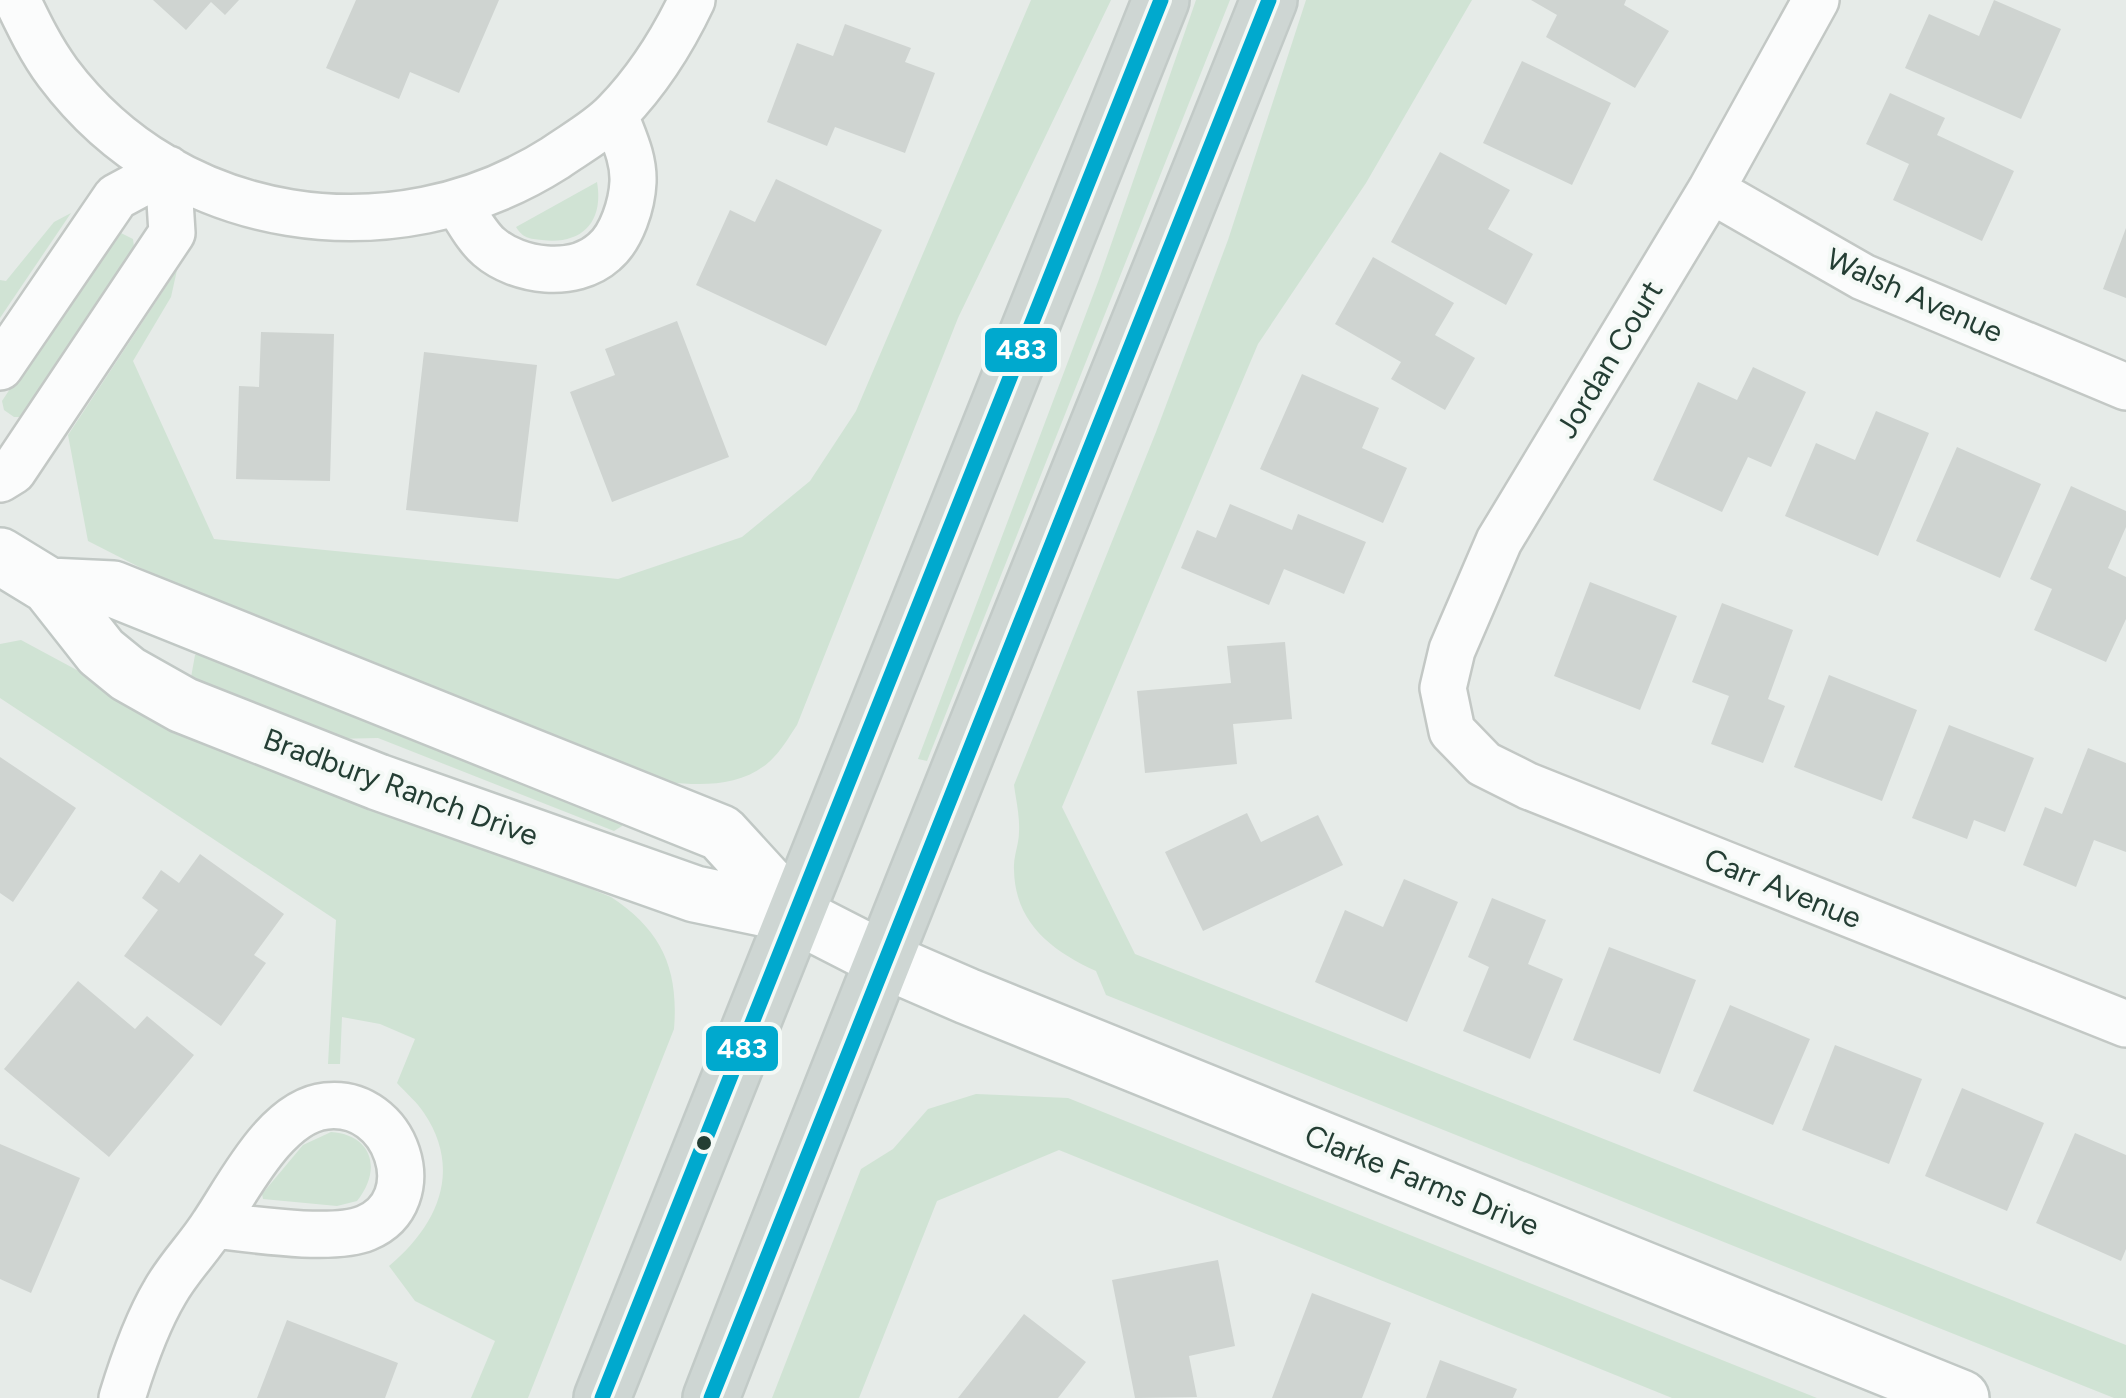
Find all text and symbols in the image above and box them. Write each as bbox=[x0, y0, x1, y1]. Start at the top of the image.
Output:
street label: Walsh Avenue bbox=[1821, 240, 2009, 350]
street label: Jordan Court bbox=[1547, 273, 1671, 445]
line badge: 483 bbox=[983, 326, 1059, 374]
text: 483 bbox=[996, 332, 1046, 366]
street label: Bradbury Ranch Drive bbox=[259, 720, 543, 854]
street label: Carr Avenue bbox=[1699, 840, 1867, 936]
line badge: 483 bbox=[704, 1024, 780, 1073]
text: 483 bbox=[717, 1031, 767, 1065]
street label: Clarke Farms Drive bbox=[1299, 1116, 1545, 1244]
unlabelled marker bbox=[694, 1133, 714, 1153]

